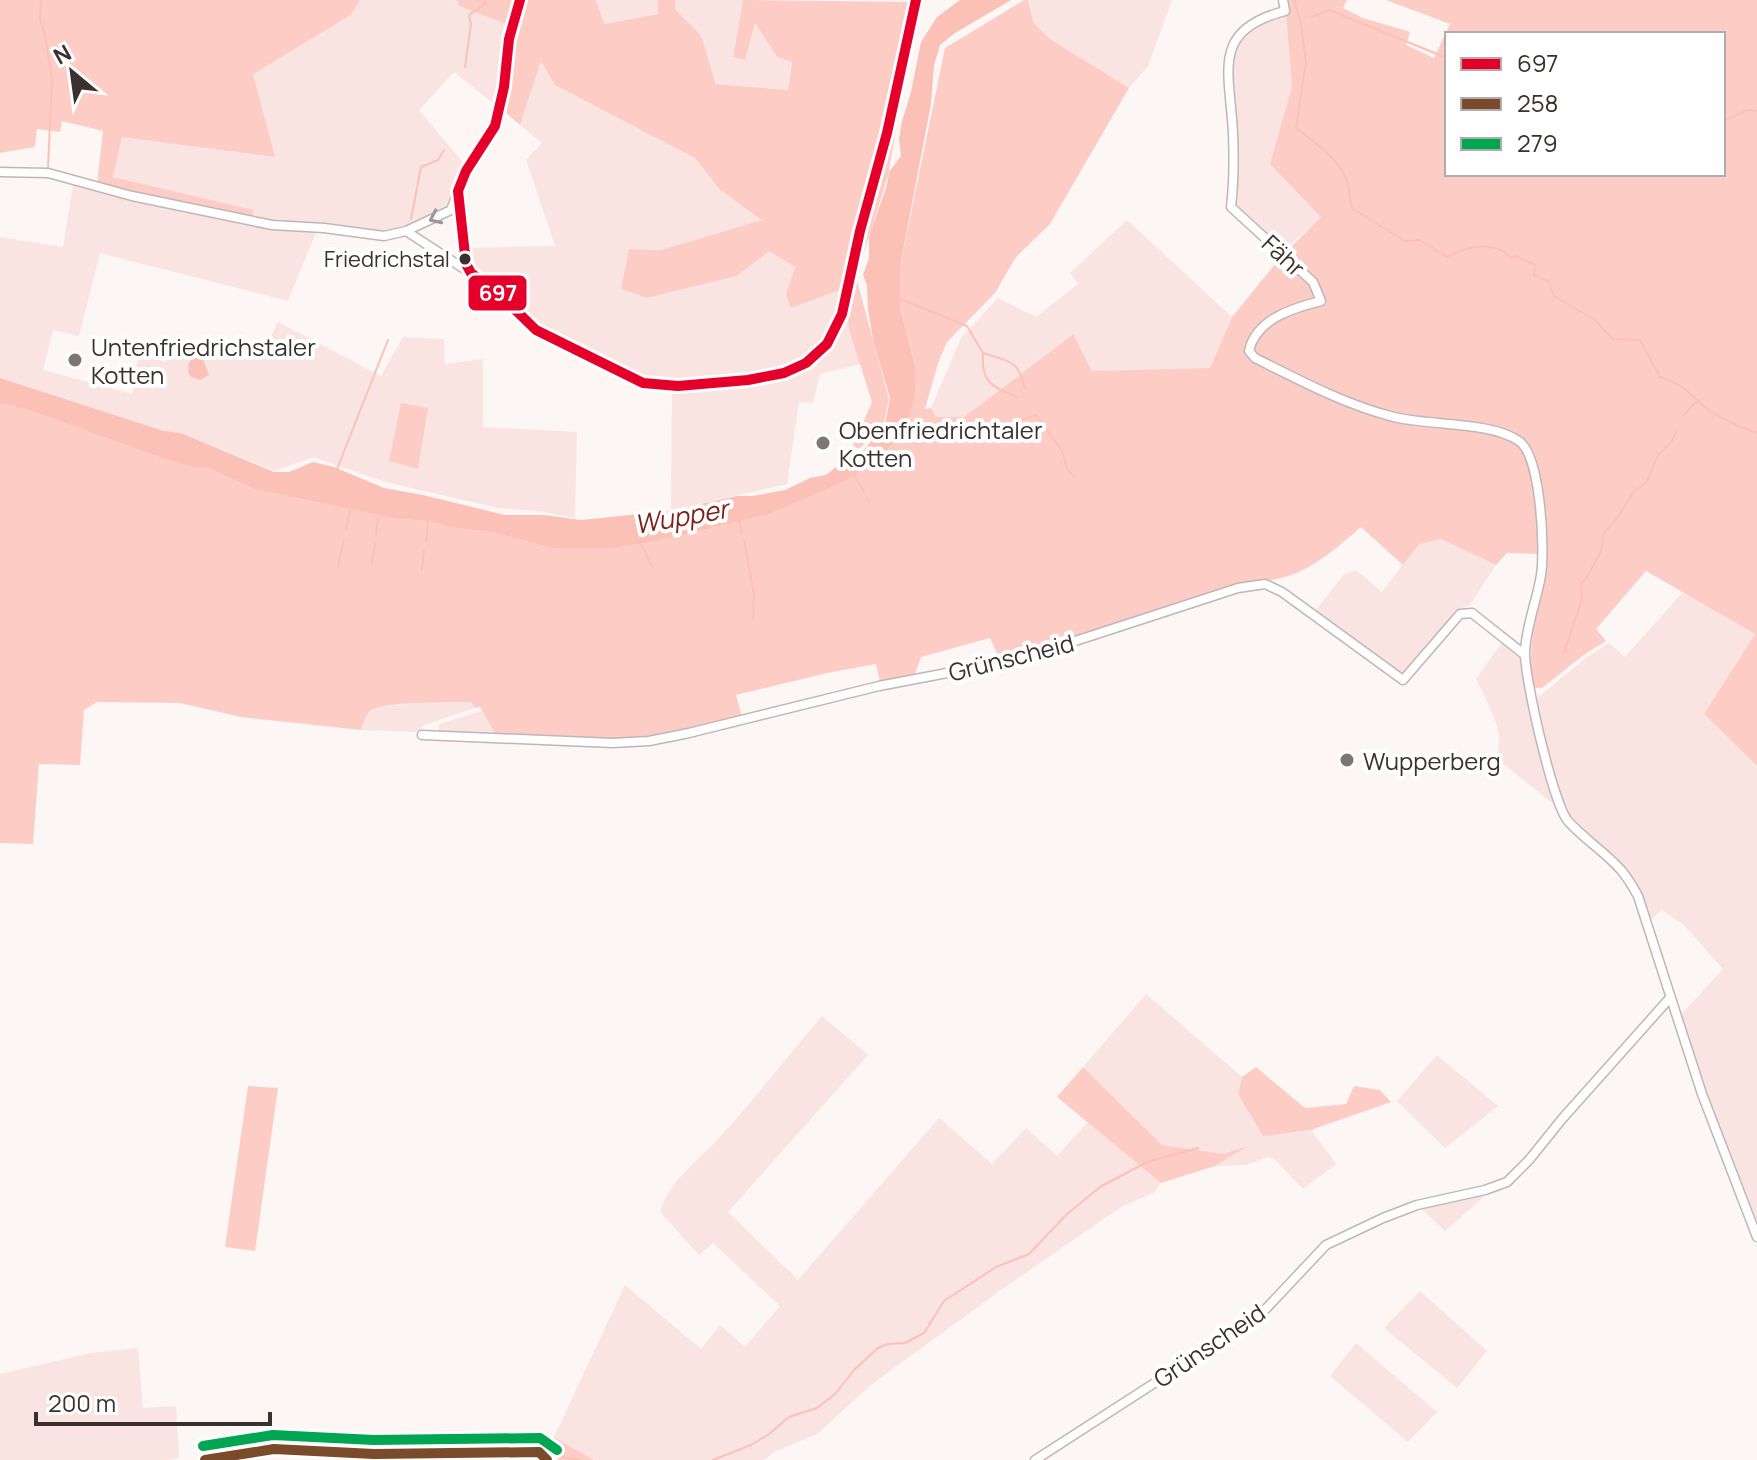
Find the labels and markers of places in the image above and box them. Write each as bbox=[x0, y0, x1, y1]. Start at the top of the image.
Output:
place label: Friedrichstal bbox=[324, 244, 450, 274]
marker: Friedrichstal bbox=[457, 251, 473, 267]
place label: Untenfriedrichstaler Kotten bbox=[91, 330, 316, 391]
marker: Untenfriedrichstaler Kotten bbox=[66, 351, 84, 369]
place label: Obenfriedrichtaler Kotten bbox=[839, 413, 1043, 474]
marker: Obenfriedrichtaler Kotten bbox=[814, 434, 832, 452]
place label: Wupperberg bbox=[1363, 744, 1501, 777]
marker: Wupperberg bbox=[1338, 751, 1356, 769]

